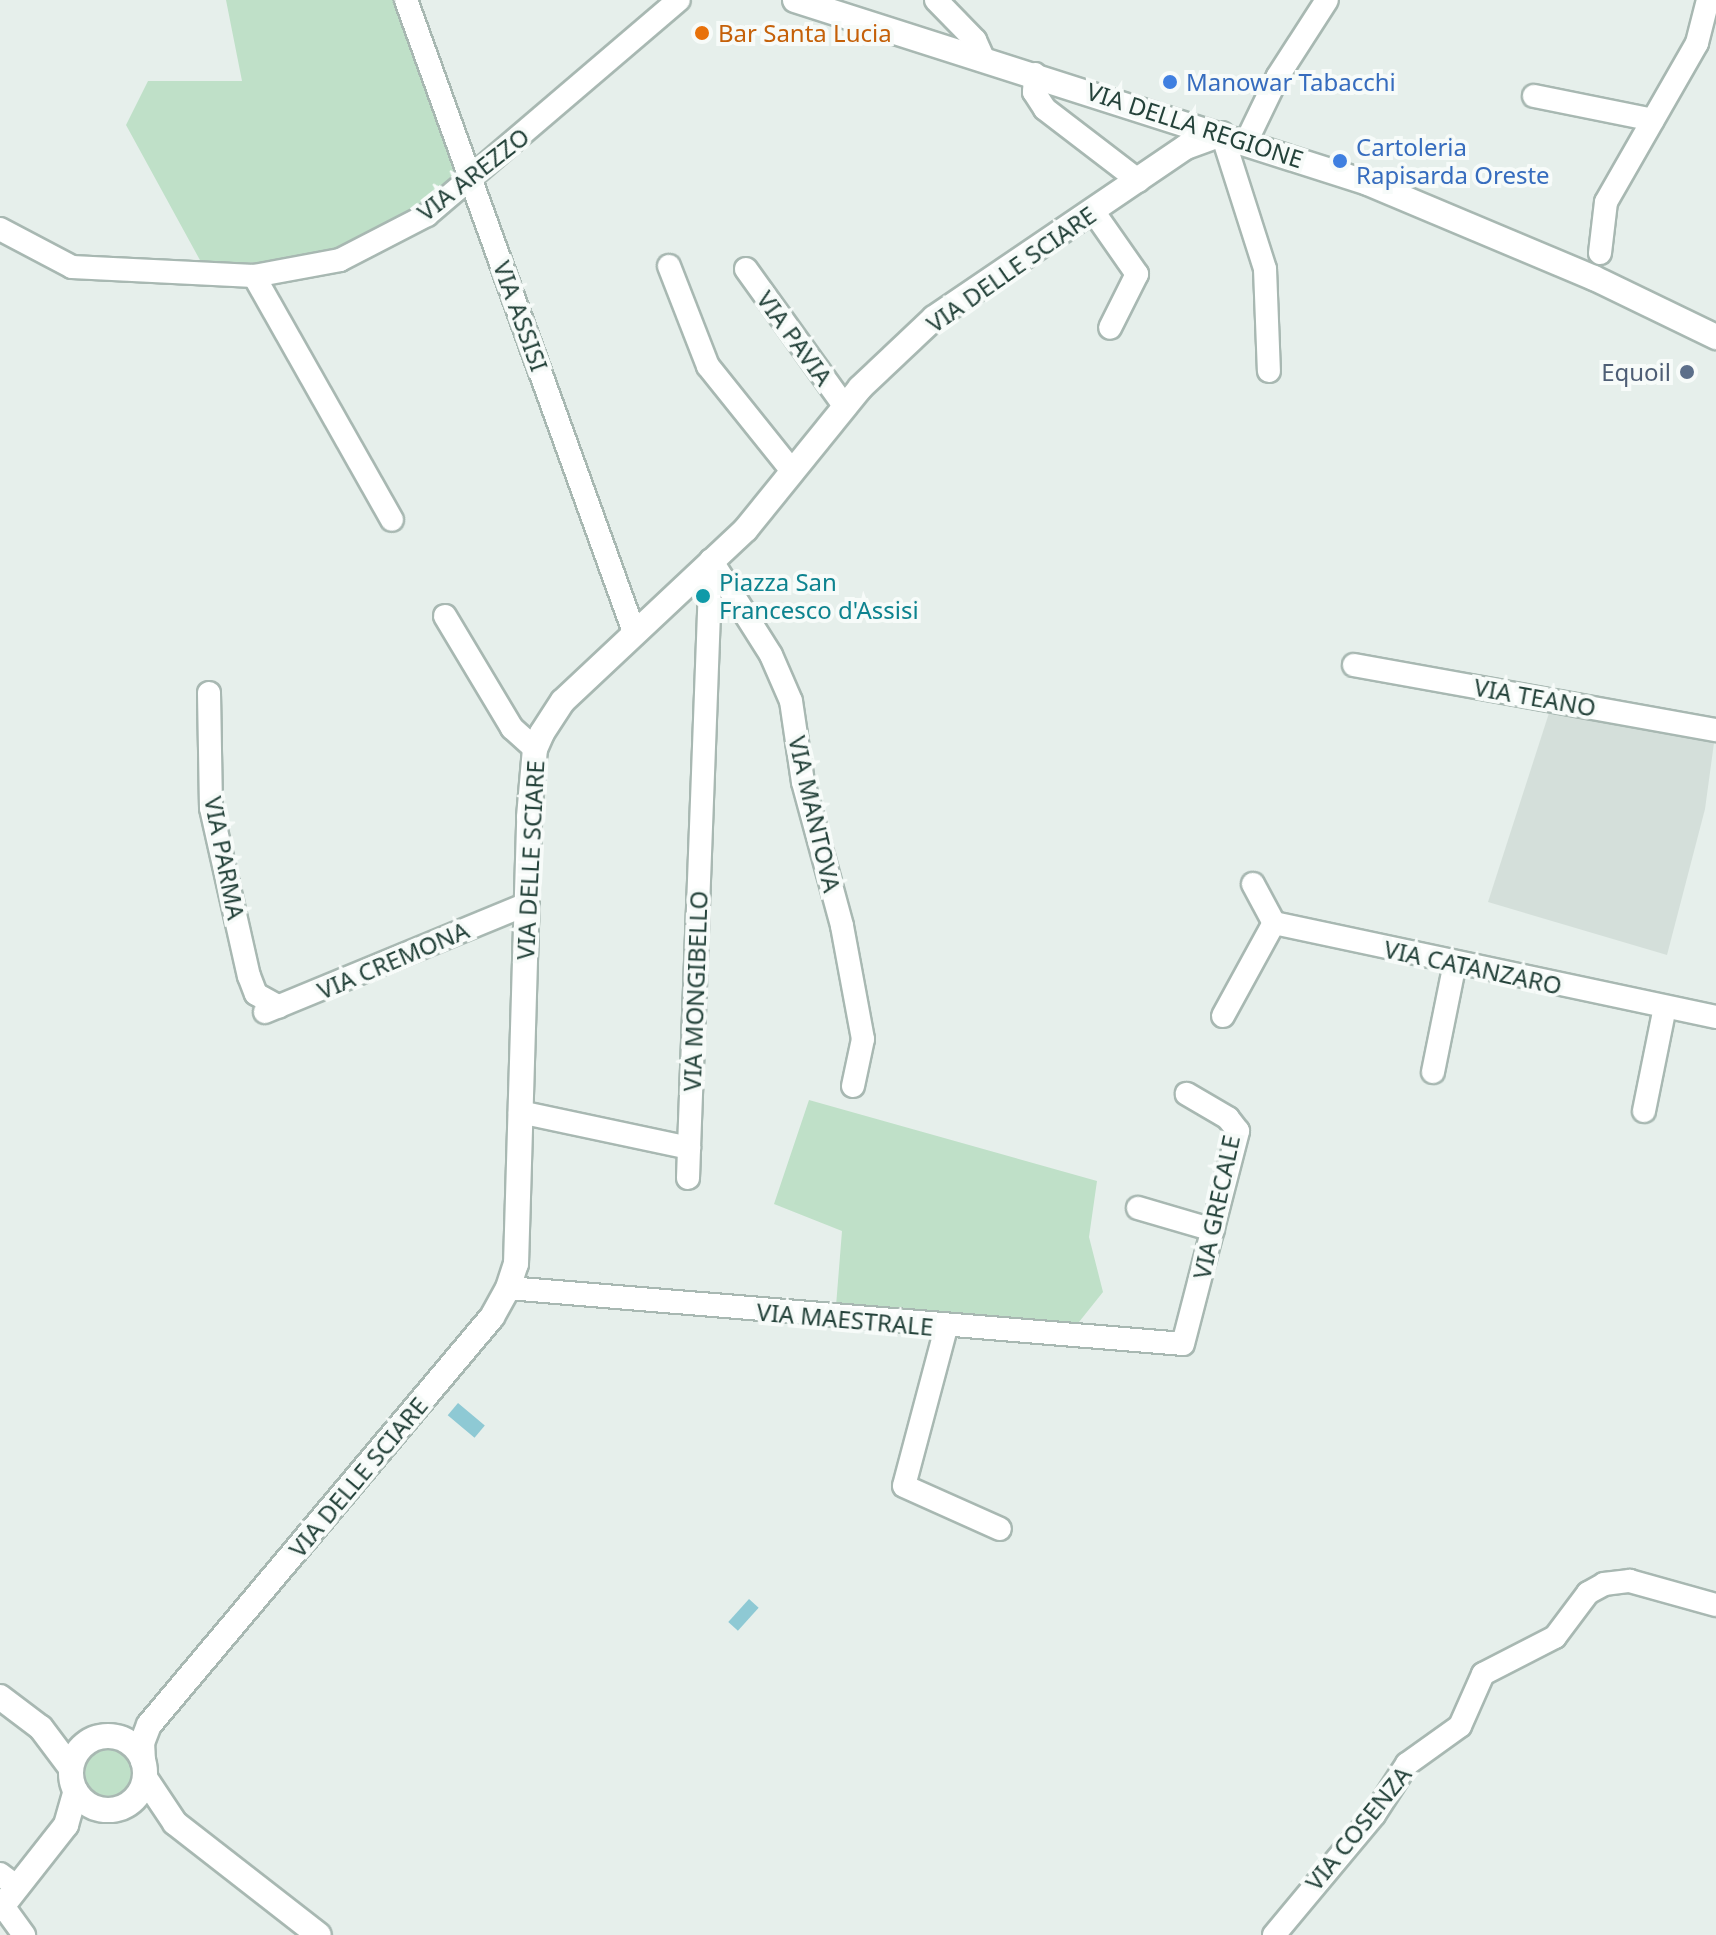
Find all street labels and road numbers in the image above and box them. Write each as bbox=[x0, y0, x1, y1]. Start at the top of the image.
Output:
street label: VIA DELLA REGIONE bbox=[1083, 76, 1307, 174]
street label: VIA AREZZO bbox=[411, 122, 535, 226]
street label: VIA DELLE SCIARE bbox=[921, 200, 1101, 338]
street label: VIA ASSISI bbox=[488, 257, 554, 375]
street label: VIA PAVIA bbox=[751, 285, 839, 391]
street label: VIA TEANO bbox=[1472, 672, 1598, 722]
street label: VIA MANTOVA bbox=[783, 733, 847, 895]
street label: VIA DELLE SCIARE bbox=[510, 759, 550, 961]
street label: VIA PARMA bbox=[199, 794, 251, 922]
street label: VIA MONGIBELLO bbox=[677, 890, 713, 1092]
street label: VIA CREMONA bbox=[313, 915, 473, 1005]
street label: VIA CATANZARO bbox=[1382, 934, 1564, 1000]
street label: VIA GRECALE bbox=[1187, 1132, 1245, 1282]
street label: VIA MAESTRALE bbox=[755, 1297, 935, 1341]
street label: VIA DELLE SCIARE bbox=[283, 1391, 433, 1563]
street label: VIA COSENZA bbox=[1299, 1760, 1417, 1896]

